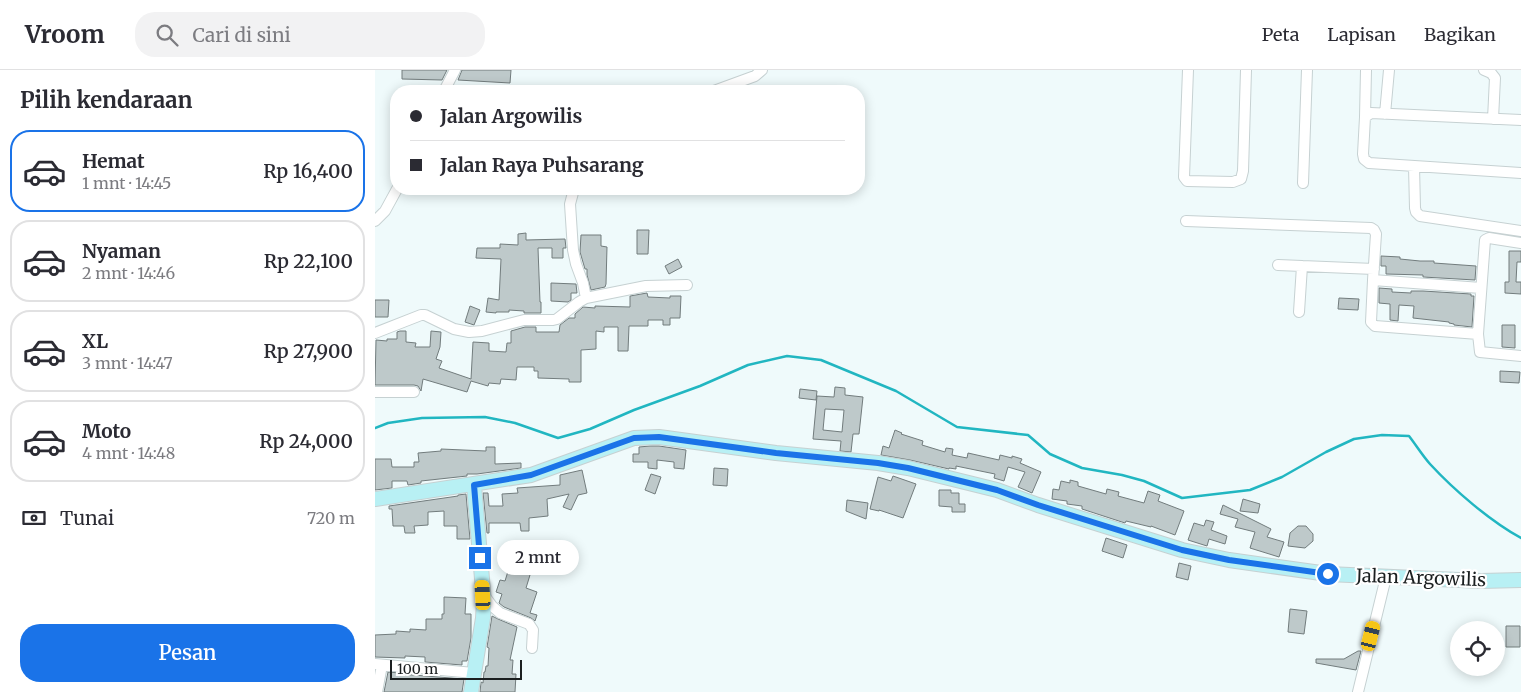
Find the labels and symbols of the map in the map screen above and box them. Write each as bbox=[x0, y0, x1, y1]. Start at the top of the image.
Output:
callout: 2 mnt bbox=[497, 540, 580, 576]
route end bbox=[469, 547, 491, 569]
route start bbox=[1317, 563, 1339, 585]
street label: Jalan Argowilis bbox=[1354, 564, 1487, 591]
car bbox=[474, 580, 491, 610]
car bbox=[1360, 620, 1381, 652]
scale bar bbox=[390, 657, 523, 680]

